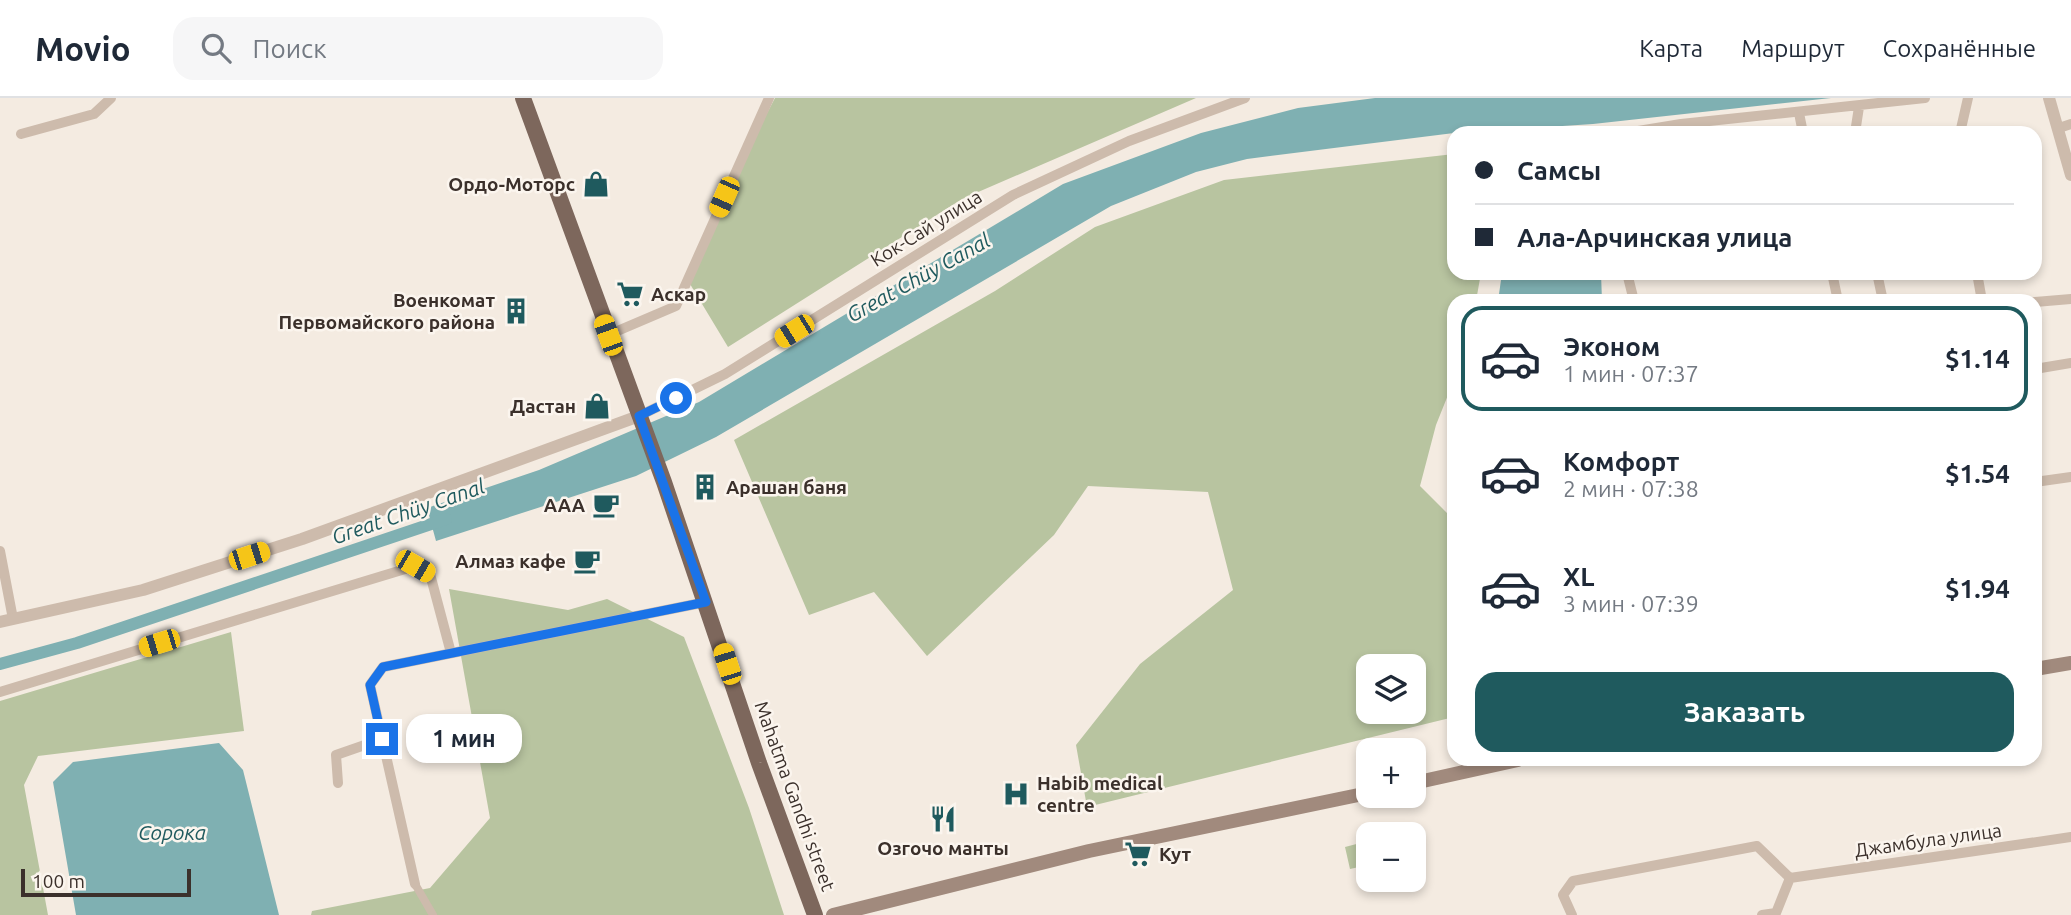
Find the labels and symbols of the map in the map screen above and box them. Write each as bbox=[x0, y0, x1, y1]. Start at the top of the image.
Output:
shop icon: Ордо-Моторс bbox=[581, 169, 611, 199]
place label: Ордо-Моторс bbox=[448, 173, 575, 195]
car bbox=[706, 174, 743, 220]
street label: Кок-Сай улица bbox=[866, 185, 986, 271]
water label: Great Chüy Canal bbox=[842, 228, 994, 326]
supermarket icon: Аскар bbox=[615, 279, 645, 309]
place label: Аскар bbox=[651, 283, 706, 305]
place label: Военкомат Первомайского района bbox=[279, 289, 495, 333]
building icon: Военкомат Первомайского района bbox=[501, 296, 531, 326]
car bbox=[771, 311, 818, 351]
car bbox=[591, 312, 626, 358]
route start bbox=[660, 382, 692, 414]
shop icon: Дастан bbox=[582, 391, 612, 421]
place label: Дастан bbox=[510, 395, 576, 417]
building icon: Арашан баня bbox=[690, 472, 720, 502]
water label: Great Chüy Canal bbox=[328, 474, 488, 548]
place label: Арашан баня bbox=[726, 476, 847, 498]
cafe icon: ААА bbox=[591, 490, 621, 520]
place label: ААА bbox=[544, 494, 586, 516]
car bbox=[226, 540, 273, 572]
car bbox=[392, 546, 439, 586]
cafe icon: Алмаз кафе bbox=[572, 546, 602, 576]
place label: Алмаз кафе bbox=[455, 550, 566, 572]
car bbox=[136, 627, 183, 659]
car bbox=[711, 641, 744, 687]
street label: Mahatma Gandhi street bbox=[750, 698, 840, 894]
callout: 1 мин bbox=[406, 714, 522, 764]
route end bbox=[366, 723, 398, 755]
place label: Habib medical centre bbox=[1037, 772, 1163, 816]
hospital icon: Habib medical centre bbox=[1001, 779, 1031, 809]
restaurant icon: Озгочо манты bbox=[928, 804, 958, 834]
street label: Джамбула улица bbox=[1853, 819, 2003, 861]
water label: Сорока bbox=[138, 820, 206, 844]
place label: Озгочо манты bbox=[877, 837, 1009, 859]
supermarket icon: Кут bbox=[1123, 839, 1153, 869]
place label: Кут bbox=[1159, 843, 1191, 865]
scale bar bbox=[21, 866, 191, 898]

